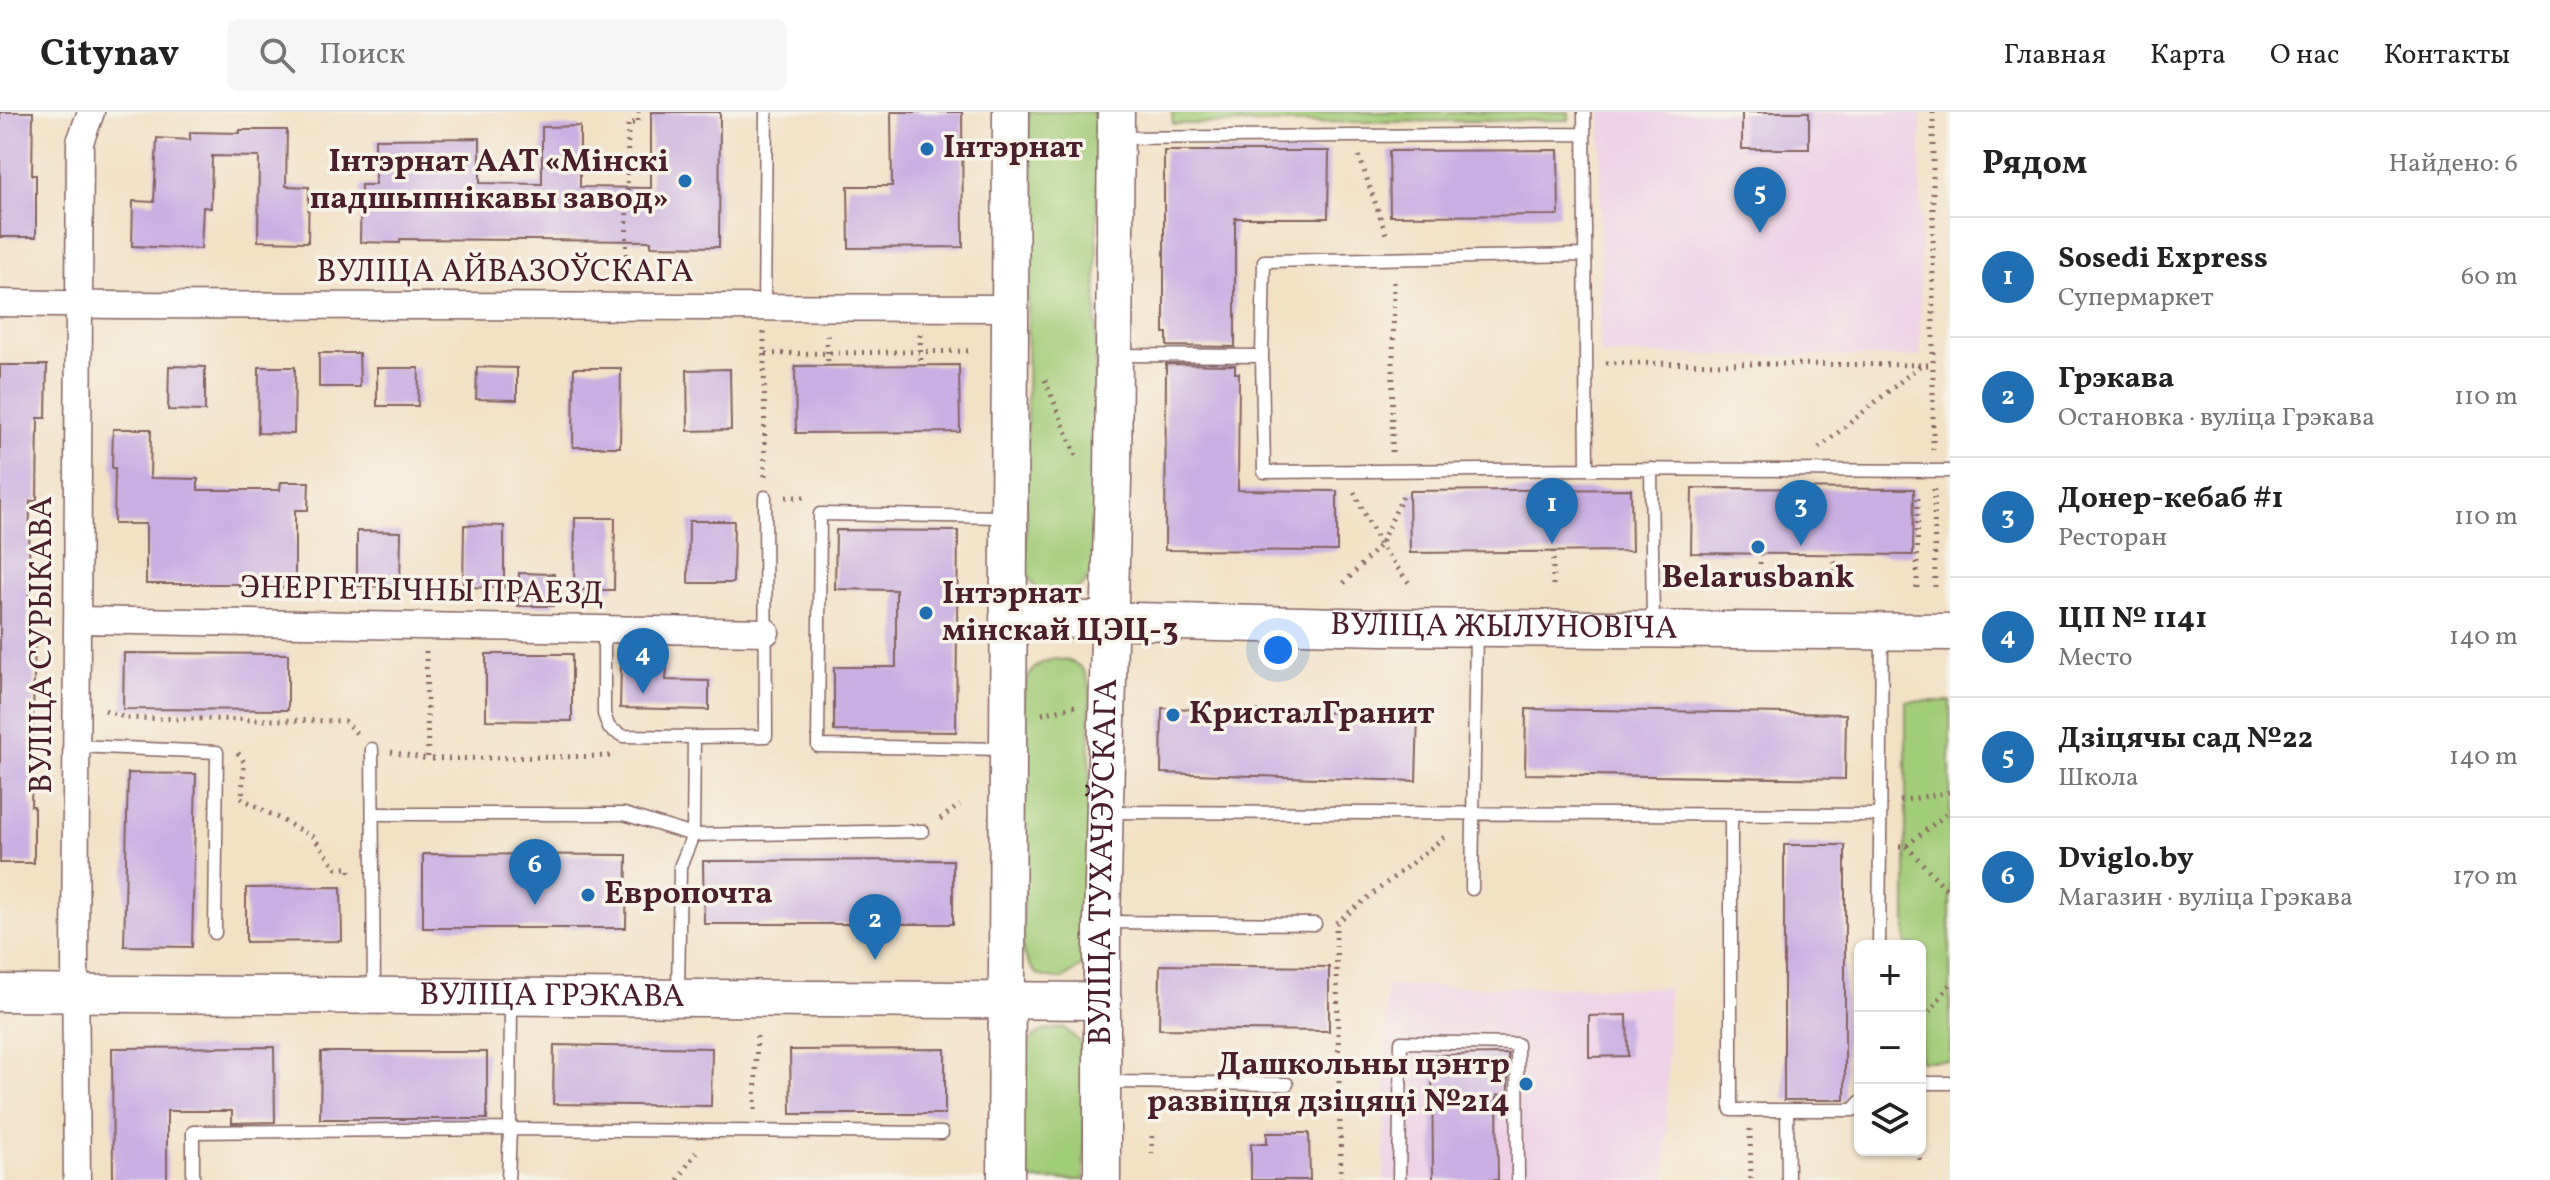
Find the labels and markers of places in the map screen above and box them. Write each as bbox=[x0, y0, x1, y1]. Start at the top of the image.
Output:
place label: Інтэрнат bbox=[943, 127, 1084, 171]
marker: Інтэрнат bbox=[918, 140, 936, 158]
place label: Інтэрнат ААТ «Мінскі падшыпнікавы завод» bbox=[310, 141, 669, 222]
pin: 5 bbox=[1734, 167, 1786, 233]
marker: Інтэрнат ААТ «Мінскі падшыпнікавы завод» bbox=[676, 172, 694, 190]
pin: 1 bbox=[1526, 478, 1578, 544]
pin: 3 bbox=[1775, 480, 1827, 546]
marker: Belarusbank bbox=[1749, 538, 1767, 556]
place label: Belarusbank bbox=[1662, 557, 1854, 601]
place label: Інтэрнат мінскай ЦЭЦ-3 bbox=[942, 573, 1179, 654]
marker: Інтэрнат мінскай ЦЭЦ-3 bbox=[917, 604, 935, 622]
pin: 4 bbox=[617, 628, 669, 694]
place label: КристалГранит bbox=[1189, 693, 1435, 737]
marker: КристалГранит bbox=[1164, 706, 1182, 724]
pin: 6 bbox=[509, 839, 561, 905]
place label: Европочта bbox=[604, 873, 773, 917]
marker: Европочта bbox=[579, 886, 597, 904]
pin: 2 bbox=[849, 894, 901, 960]
place label: Дашкольны цэнтр развіцця дзіцяці №214 bbox=[1147, 1044, 1510, 1125]
marker: Дашкольны цэнтр развіцця дзіцяці №214 bbox=[1517, 1075, 1535, 1093]

